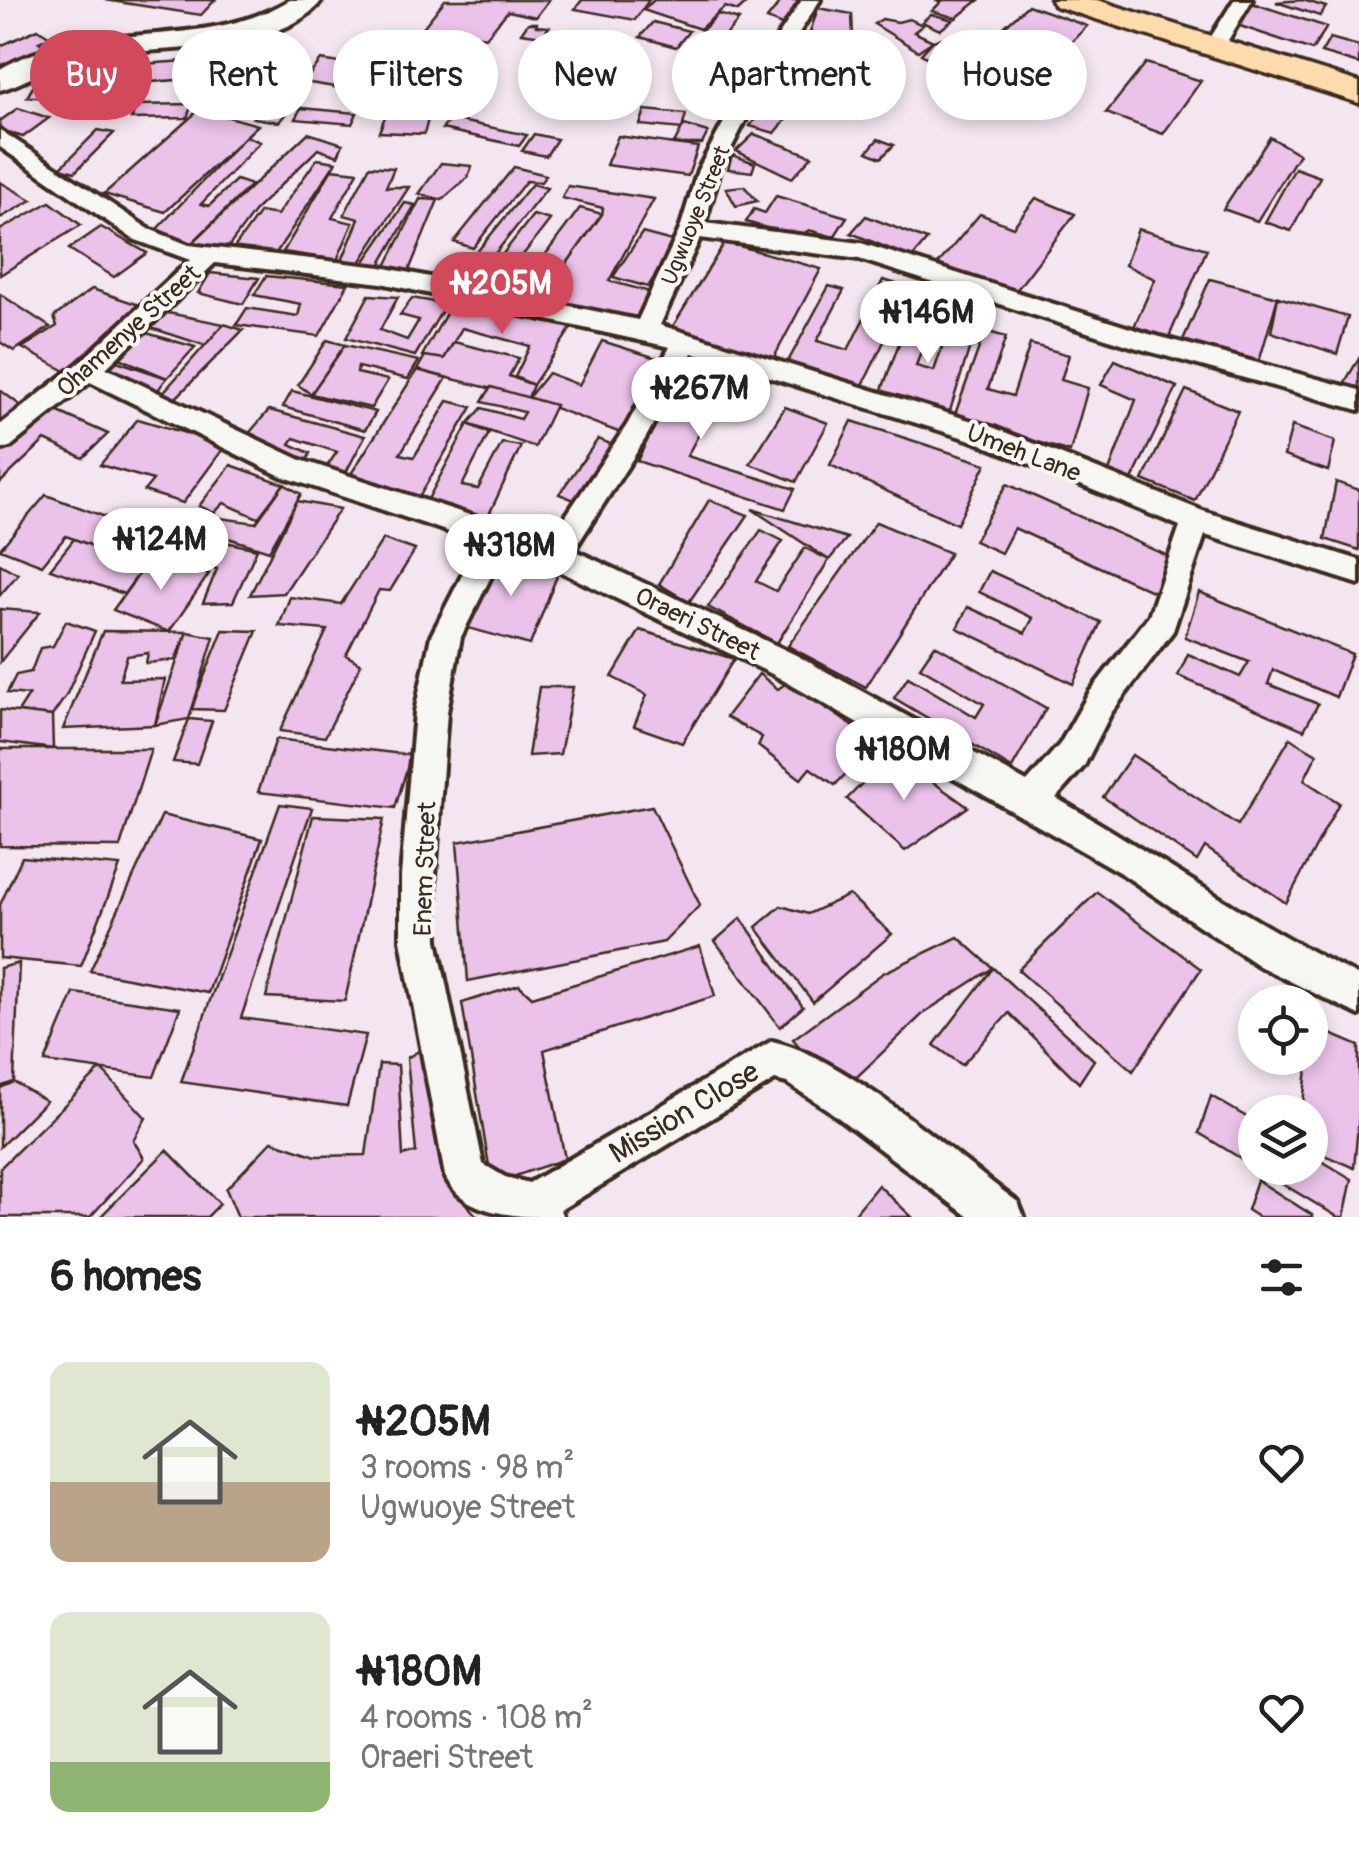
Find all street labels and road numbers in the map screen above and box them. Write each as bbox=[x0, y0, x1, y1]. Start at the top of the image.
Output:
street label: Ugwuoye Street bbox=[655, 141, 737, 289]
street label: Ohamenye Street bbox=[51, 258, 208, 404]
street label: Umeh Lane bbox=[962, 417, 1086, 490]
street label: Oraeri Street bbox=[630, 581, 766, 668]
street label: Enem Street bbox=[408, 800, 443, 937]
street label: Mission Close bbox=[603, 1053, 766, 1172]

